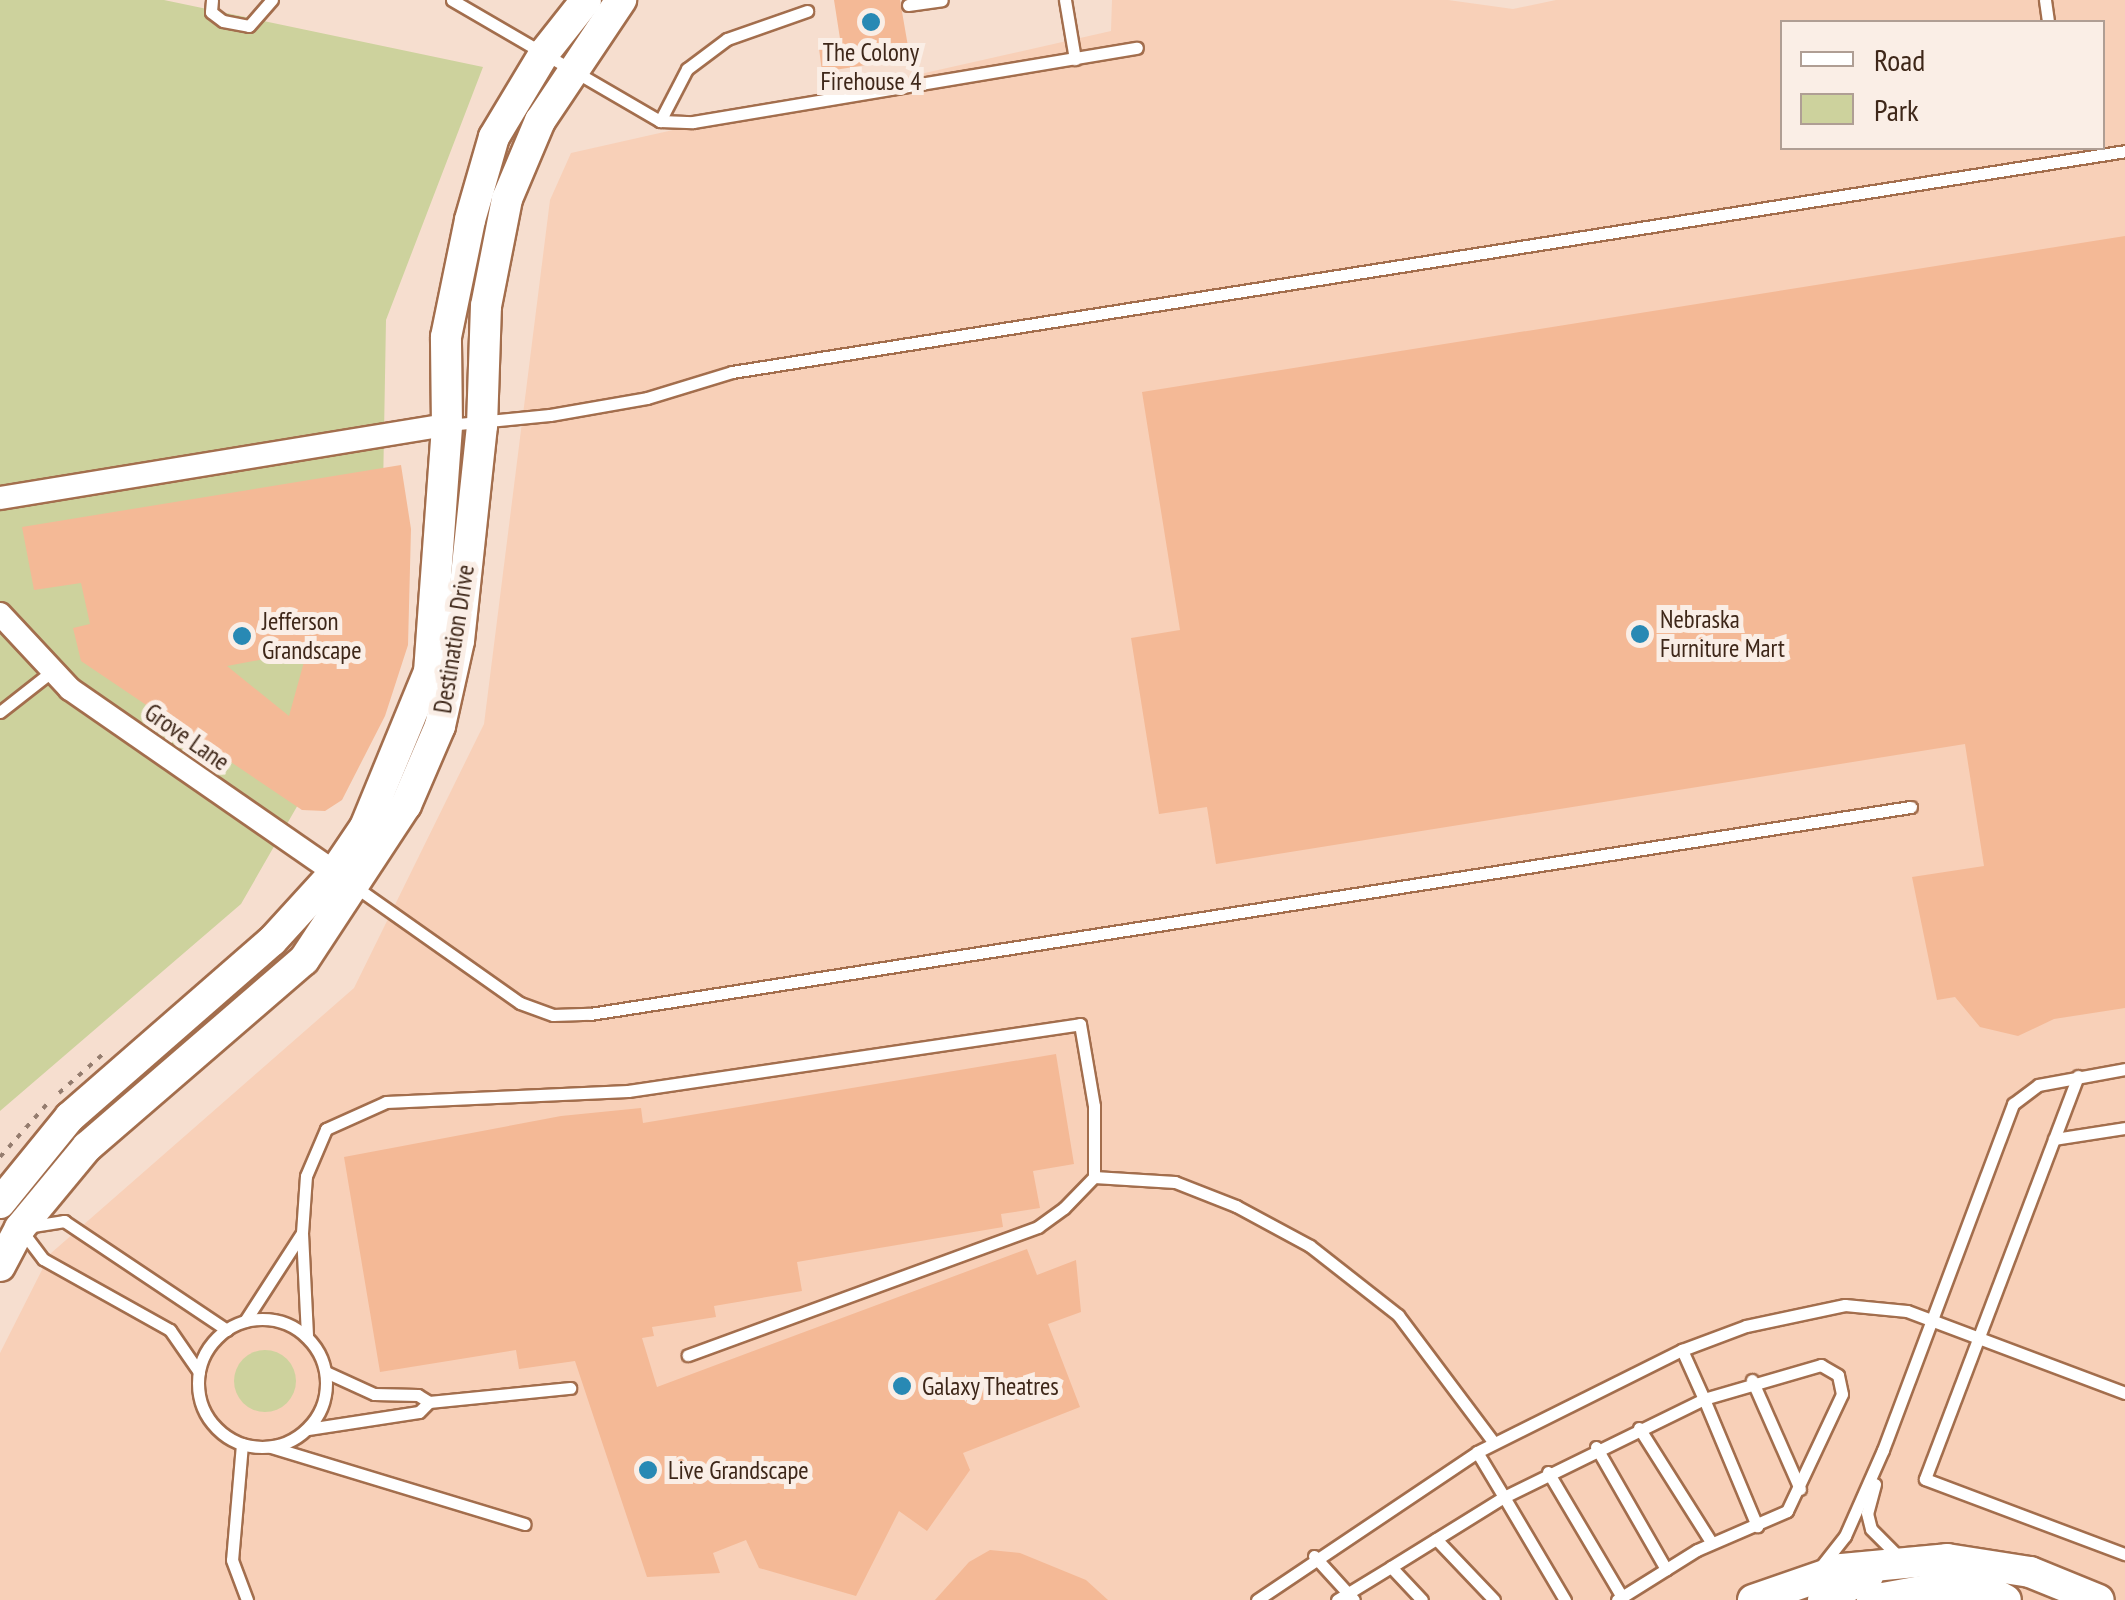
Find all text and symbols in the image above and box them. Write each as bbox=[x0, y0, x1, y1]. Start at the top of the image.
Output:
marker: The Colony Firehouse 4 bbox=[860, 11, 882, 33]
legend bbox=[1780, 20, 2105, 150]
place label: The Colony Firehouse 4 bbox=[821, 38, 921, 97]
text: Road bbox=[1874, 40, 1925, 79]
text: Park bbox=[1874, 90, 1919, 129]
street label: Destination Drive bbox=[427, 563, 481, 715]
place label: Nebraska Furniture Mart bbox=[1660, 605, 1785, 664]
place label: Jefferson Grandscape bbox=[262, 607, 361, 666]
marker: Nebraska Furniture Mart bbox=[1629, 623, 1651, 645]
marker: Jefferson Grandscape bbox=[231, 625, 253, 647]
street label: Grove Lane bbox=[139, 697, 235, 777]
place label: Galaxy Theatres bbox=[922, 1371, 1060, 1401]
marker: Galaxy Theatres bbox=[891, 1375, 913, 1397]
place label: Live Grandscape bbox=[668, 1455, 809, 1485]
marker: Live Grandscape bbox=[637, 1459, 659, 1481]

